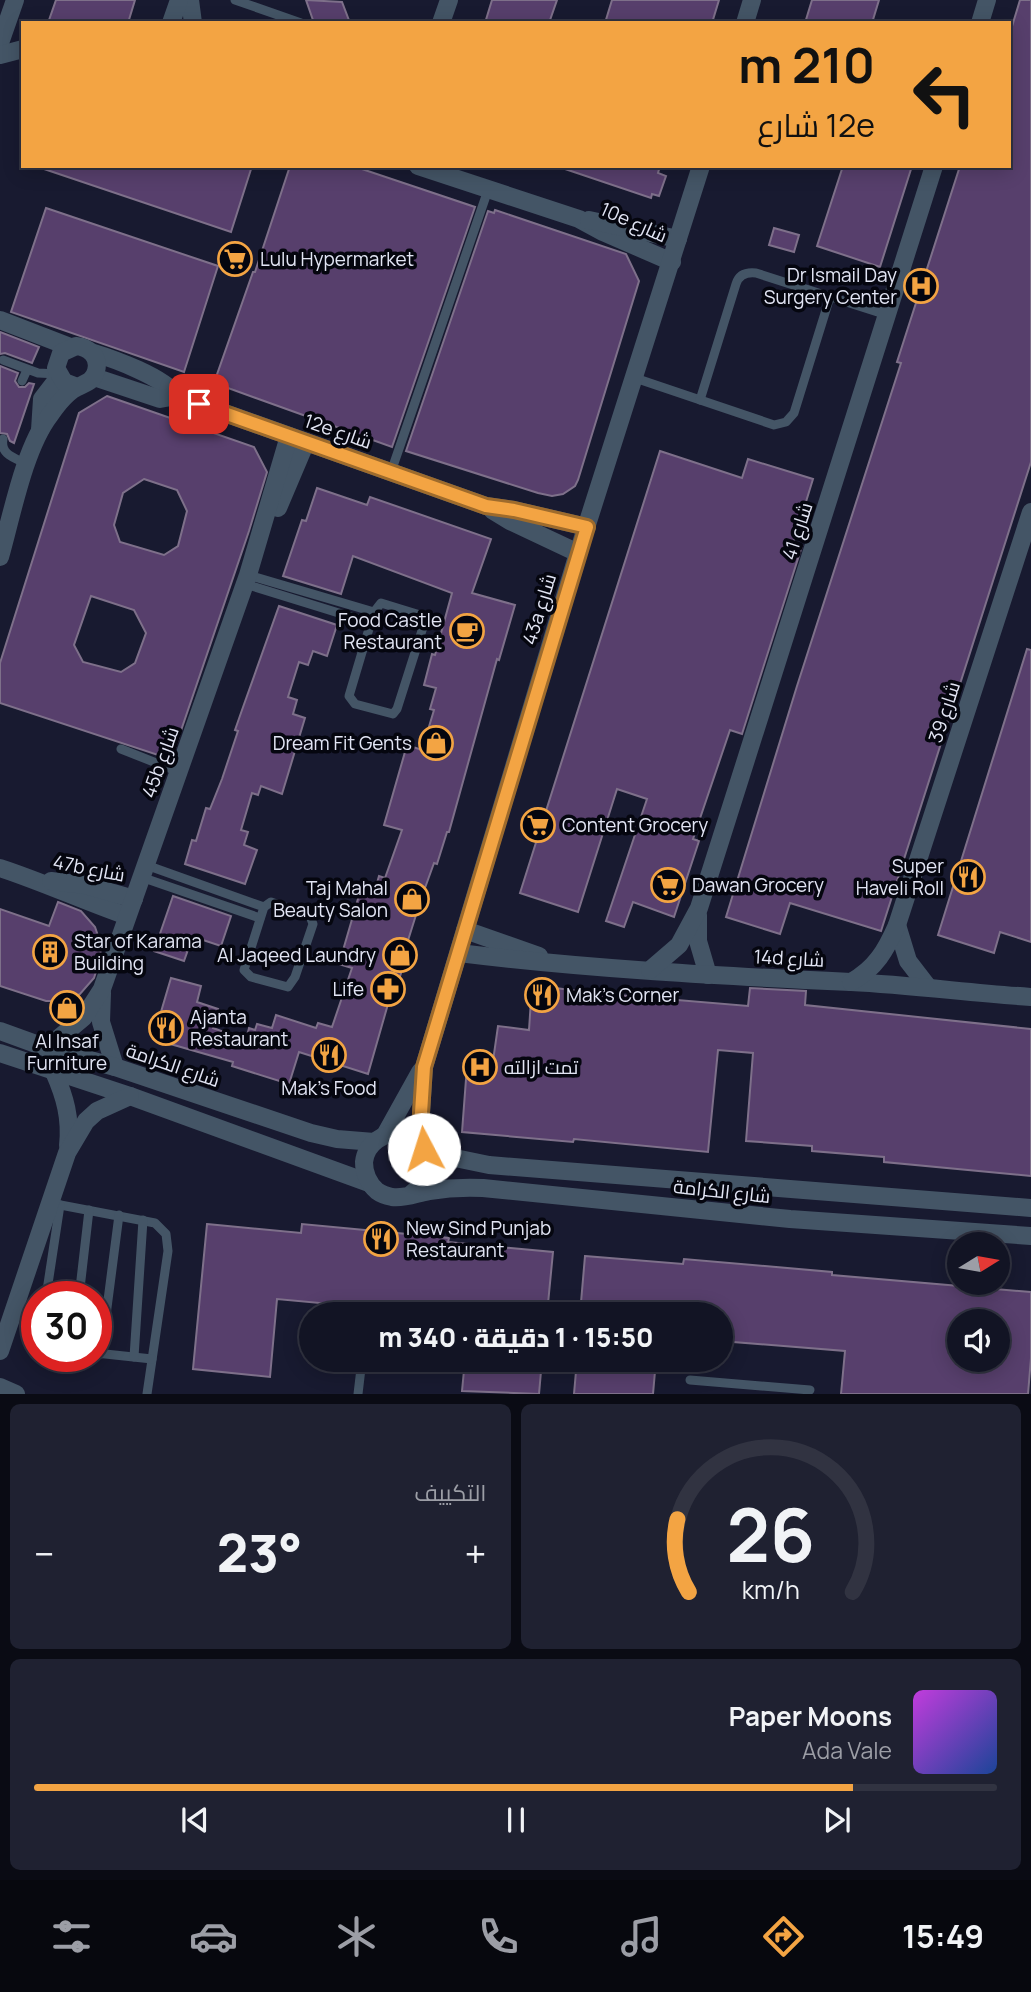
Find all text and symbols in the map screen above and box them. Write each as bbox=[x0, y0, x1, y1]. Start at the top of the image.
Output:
text: 210 m bbox=[738, 31, 875, 98]
icon: left bbox=[899, 49, 990, 140]
text: 12e شارع bbox=[757, 103, 875, 147]
street label: 10e شارع bbox=[596, 196, 672, 249]
supermarket icon: Lulu Hypermarket bbox=[216, 240, 254, 278]
place label: Lulu Hypermarket bbox=[260, 246, 414, 272]
place label: Dr Ismail Day Surgery Center bbox=[764, 262, 897, 310]
hospital icon: Dr Ismail Day Surgery Center bbox=[902, 267, 940, 305]
pin bbox=[169, 374, 229, 434]
icon: arrive bbox=[180, 385, 218, 423]
street label: 12e شارع bbox=[300, 407, 375, 456]
street label: شارع 41 bbox=[775, 499, 819, 563]
street label: 43a شارع bbox=[516, 570, 563, 648]
place label: Food Castle Restaurant bbox=[338, 607, 442, 655]
cafe icon: Food Castle Restaurant bbox=[448, 612, 486, 650]
street label: شارع 39 bbox=[922, 678, 967, 746]
street label: 45b شارع bbox=[135, 723, 186, 802]
shop icon: Dream Fit Gents bbox=[417, 724, 455, 762]
place label: Dream Fit Gents bbox=[273, 730, 412, 756]
supermarket icon: Content Grocery bbox=[519, 806, 557, 844]
place label: Content Grocery bbox=[562, 812, 708, 838]
street label: 47b شارع bbox=[51, 848, 127, 889]
place label: Super Haveli Roll bbox=[856, 853, 944, 901]
restaurant icon: Super Haveli Roll bbox=[949, 858, 987, 896]
supermarket icon: Dawan Grocery bbox=[649, 866, 687, 904]
place label: Dawan Grocery bbox=[692, 872, 824, 898]
place label: Taj Mahal Beauty Salon bbox=[273, 875, 388, 923]
shop icon: Taj Mahal Beauty Salon bbox=[393, 880, 431, 918]
place label: Star of Karama Building bbox=[74, 928, 202, 976]
building icon: Star of Karama Building bbox=[31, 933, 69, 971]
shop icon: Al Jaqeed Laundry bbox=[381, 936, 419, 974]
place label: Al Jaqeed Laundry bbox=[217, 942, 376, 968]
street label: 14d شارع bbox=[753, 943, 825, 974]
pharmacy icon: Life bbox=[369, 970, 407, 1008]
place label: Life bbox=[332, 976, 364, 1002]
restaurant icon: Mak's Corner bbox=[523, 976, 561, 1014]
place label: Mak's Corner bbox=[566, 982, 679, 1008]
shop icon: Al Insaf Furniture bbox=[48, 989, 86, 1027]
place label: Ajanta Restaurant bbox=[190, 1004, 288, 1052]
restaurant icon: Ajanta Restaurant bbox=[147, 1009, 185, 1047]
place label: Al Insaf Furniture bbox=[27, 1028, 107, 1076]
restaurant icon: Mak's Food bbox=[310, 1036, 348, 1074]
street label: شارع الكرامة bbox=[122, 1037, 223, 1094]
hospital icon: تمت ازالته bbox=[461, 1048, 499, 1086]
place label: تمت ازالته bbox=[504, 1054, 578, 1080]
place label: Mak's Food bbox=[281, 1075, 377, 1101]
position arrow bbox=[387, 1112, 461, 1186]
street label: شارع الكرامة bbox=[672, 1173, 772, 1210]
place label: New Sind Punjab Restaurant bbox=[406, 1215, 551, 1263]
restaurant icon: New Sind Punjab Restaurant bbox=[362, 1220, 400, 1258]
north arrow bbox=[947, 1232, 1010, 1295]
map controls bbox=[947, 1232, 1010, 1372]
speed limit sign: 30 bbox=[21, 1281, 112, 1372]
button: sound bbox=[947, 1309, 1010, 1372]
text: 15:50 · 1 دقيقة · 340 m bbox=[378, 1319, 654, 1355]
text: التكييف bbox=[414, 1476, 487, 1508]
text: 26 bbox=[726, 1485, 815, 1585]
text: 23° bbox=[217, 1517, 302, 1588]
text: − bbox=[34, 1527, 55, 1579]
text: + bbox=[465, 1527, 487, 1579]
text: km/h bbox=[742, 1572, 800, 1607]
text: Paper Moons bbox=[729, 1698, 892, 1734]
text: Ada Vale bbox=[802, 1734, 892, 1766]
icon: previous bbox=[176, 1801, 214, 1839]
icon: pause bbox=[497, 1801, 535, 1839]
icon: next bbox=[818, 1801, 856, 1839]
icon: filters bbox=[47, 1912, 96, 1961]
icon: car bbox=[189, 1912, 238, 1961]
icon: climate bbox=[332, 1912, 381, 1961]
icon: phone bbox=[474, 1912, 523, 1961]
icon: music bbox=[617, 1912, 666, 1961]
icon: directions bbox=[759, 1912, 808, 1961]
text: 15:49 bbox=[902, 1914, 984, 1958]

